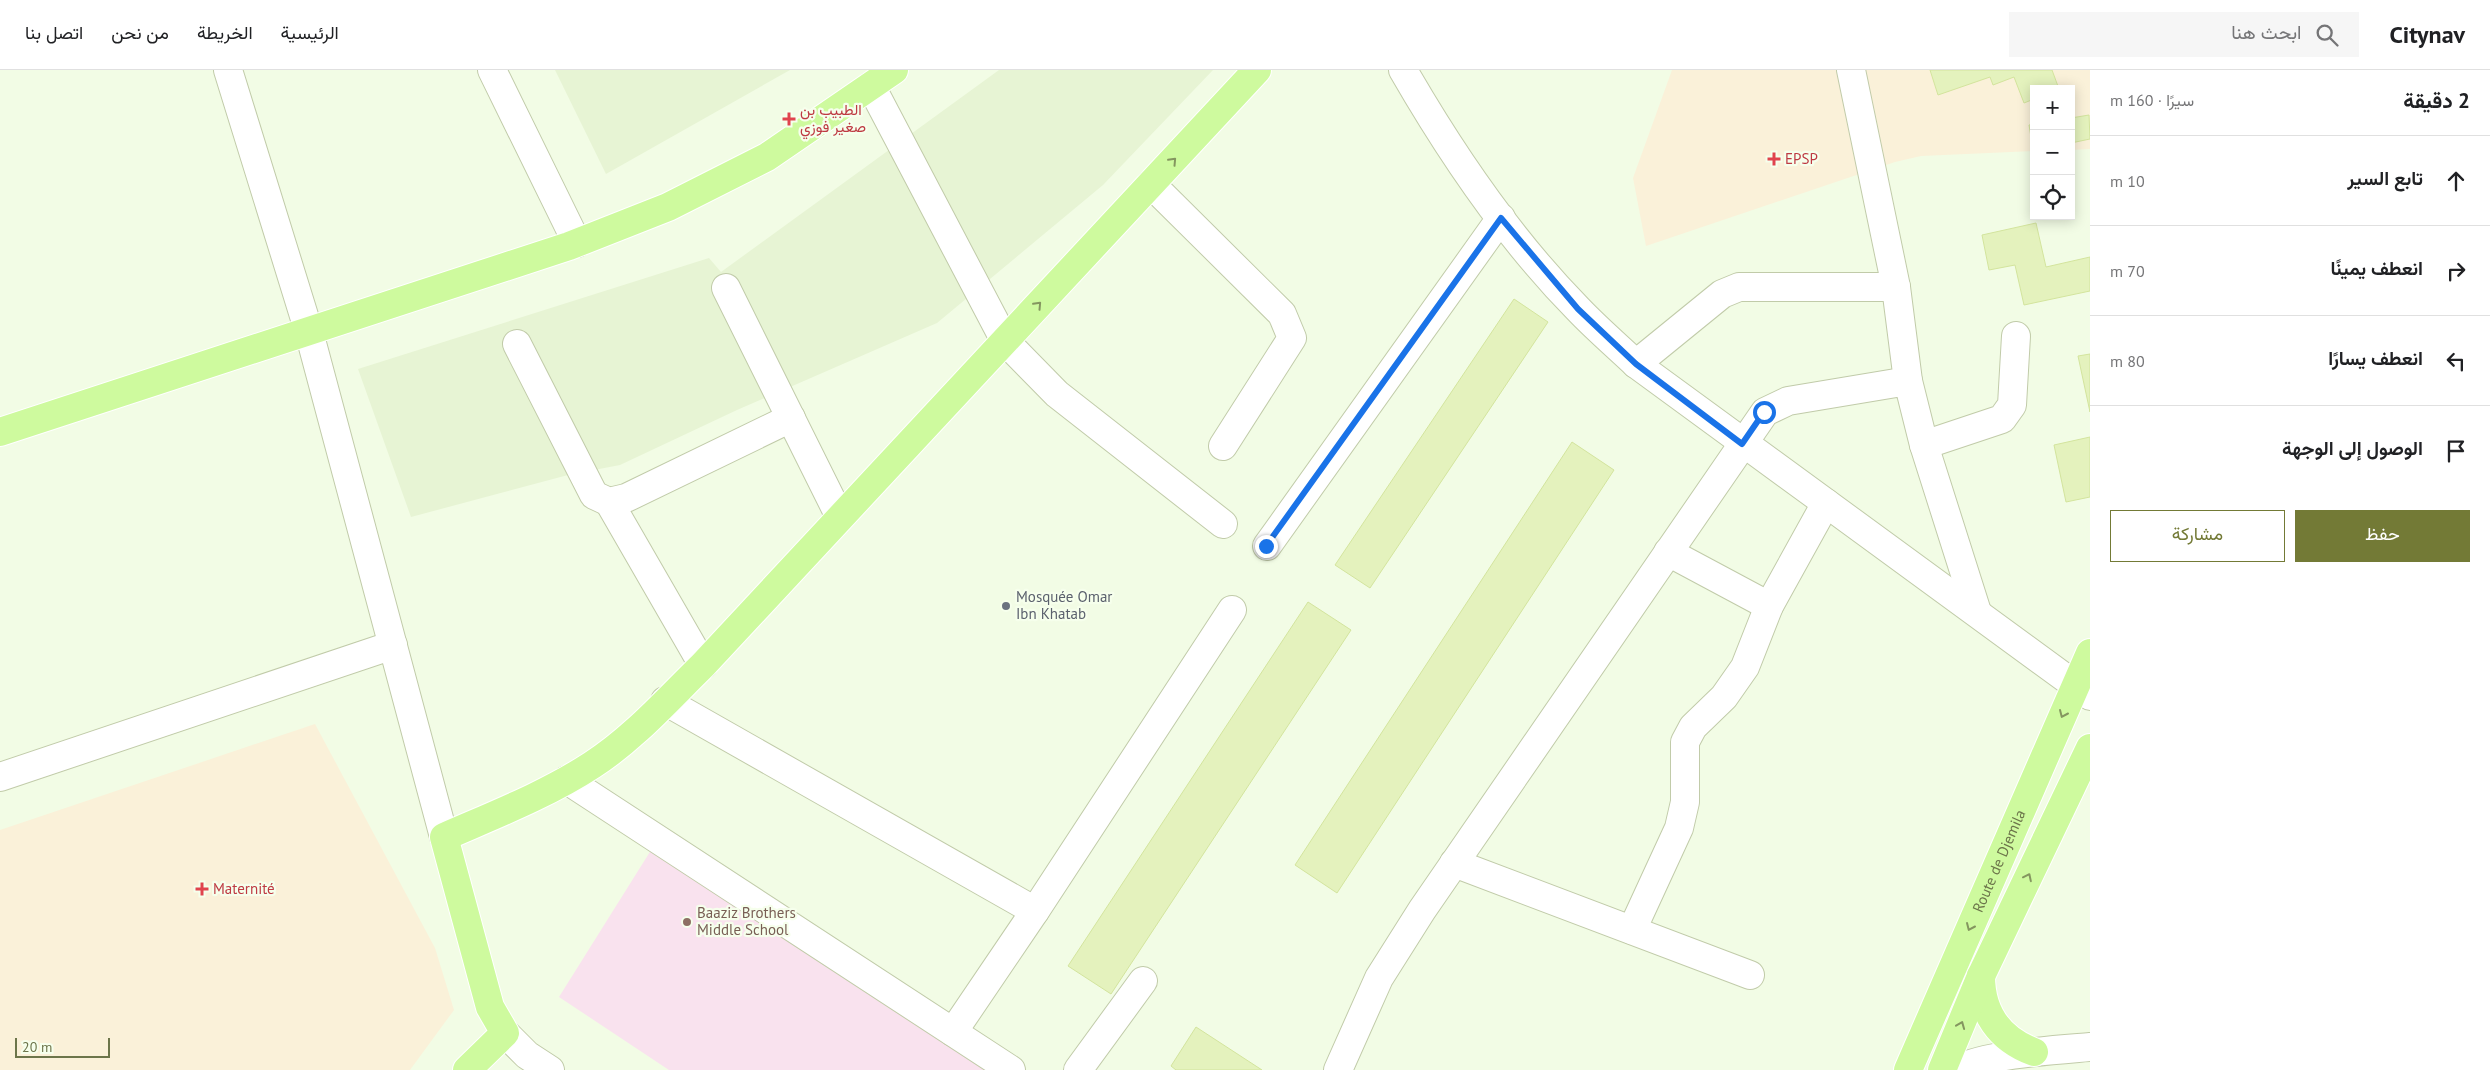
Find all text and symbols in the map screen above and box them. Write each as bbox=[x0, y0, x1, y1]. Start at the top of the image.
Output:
search box bbox=[2009, 12, 2359, 57]
text: Citynav bbox=[2389, 19, 2465, 50]
text: ابحث هنا bbox=[2231, 20, 2301, 44]
text: اتصل بنا bbox=[25, 21, 83, 44]
text: من نحن bbox=[111, 21, 169, 44]
text: الخريطة bbox=[197, 21, 253, 44]
text: الرئيسية bbox=[281, 21, 339, 44]
icon: search bbox=[2313, 21, 2341, 49]
map controls bbox=[2030, 85, 2075, 220]
button: + bbox=[2030, 85, 2075, 130]
text: 2 دقيقة bbox=[2403, 87, 2470, 114]
text: سيرًا · 160 m bbox=[2110, 90, 2194, 110]
place label: الطبيب بن صغير فوزي bbox=[800, 100, 866, 140]
marker: الطبيب بن صغير فوزي bbox=[782, 112, 796, 126]
button: − bbox=[2030, 130, 2075, 175]
place label: EPSP bbox=[1785, 149, 1818, 168]
marker: EPSP bbox=[1767, 152, 1781, 166]
one-way arrow bbox=[1167, 158, 1176, 167]
text: تابع السير bbox=[2347, 166, 2423, 190]
icon: ahead bbox=[2442, 167, 2470, 195]
text: 10 m bbox=[2110, 171, 2145, 191]
button: locate bbox=[2030, 175, 2075, 220]
text: انعطف يمينًا bbox=[2331, 256, 2423, 280]
icon: right bbox=[2442, 257, 2470, 285]
text: 70 m bbox=[2110, 261, 2145, 281]
one-way arrow bbox=[1032, 302, 1041, 311]
text: انعطف يسارًا bbox=[2328, 346, 2423, 370]
icon: left bbox=[2442, 347, 2470, 375]
text: 80 m bbox=[2110, 351, 2145, 371]
route start bbox=[1753, 401, 1776, 424]
text: الوصول إلى الوجهة bbox=[2282, 436, 2423, 460]
icon: arrive bbox=[2442, 437, 2470, 465]
button: مشاركة bbox=[2110, 510, 2285, 562]
button: حفظ bbox=[2295, 510, 2470, 562]
route end bbox=[1255, 535, 1278, 558]
place label: Mosquée Omar Ibn Khatab bbox=[1016, 587, 1112, 623]
marker: Mosquée Omar Ibn Khatab bbox=[1000, 600, 1012, 612]
one-way arrow bbox=[2059, 709, 2070, 718]
street label: Route de Djemila bbox=[1968, 807, 2029, 915]
one-way arrow bbox=[2022, 873, 2032, 882]
place label: Maternité bbox=[213, 879, 275, 898]
marker: Maternité bbox=[195, 882, 209, 896]
place label: Baaziz Brothers Middle School bbox=[697, 903, 796, 939]
marker: Baaziz Brothers Middle School bbox=[681, 916, 693, 928]
one-way arrow bbox=[1966, 922, 1977, 931]
one-way arrow bbox=[1954, 1021, 1965, 1030]
scale bar bbox=[15, 1035, 110, 1058]
text: 20 m bbox=[22, 1038, 52, 1056]

